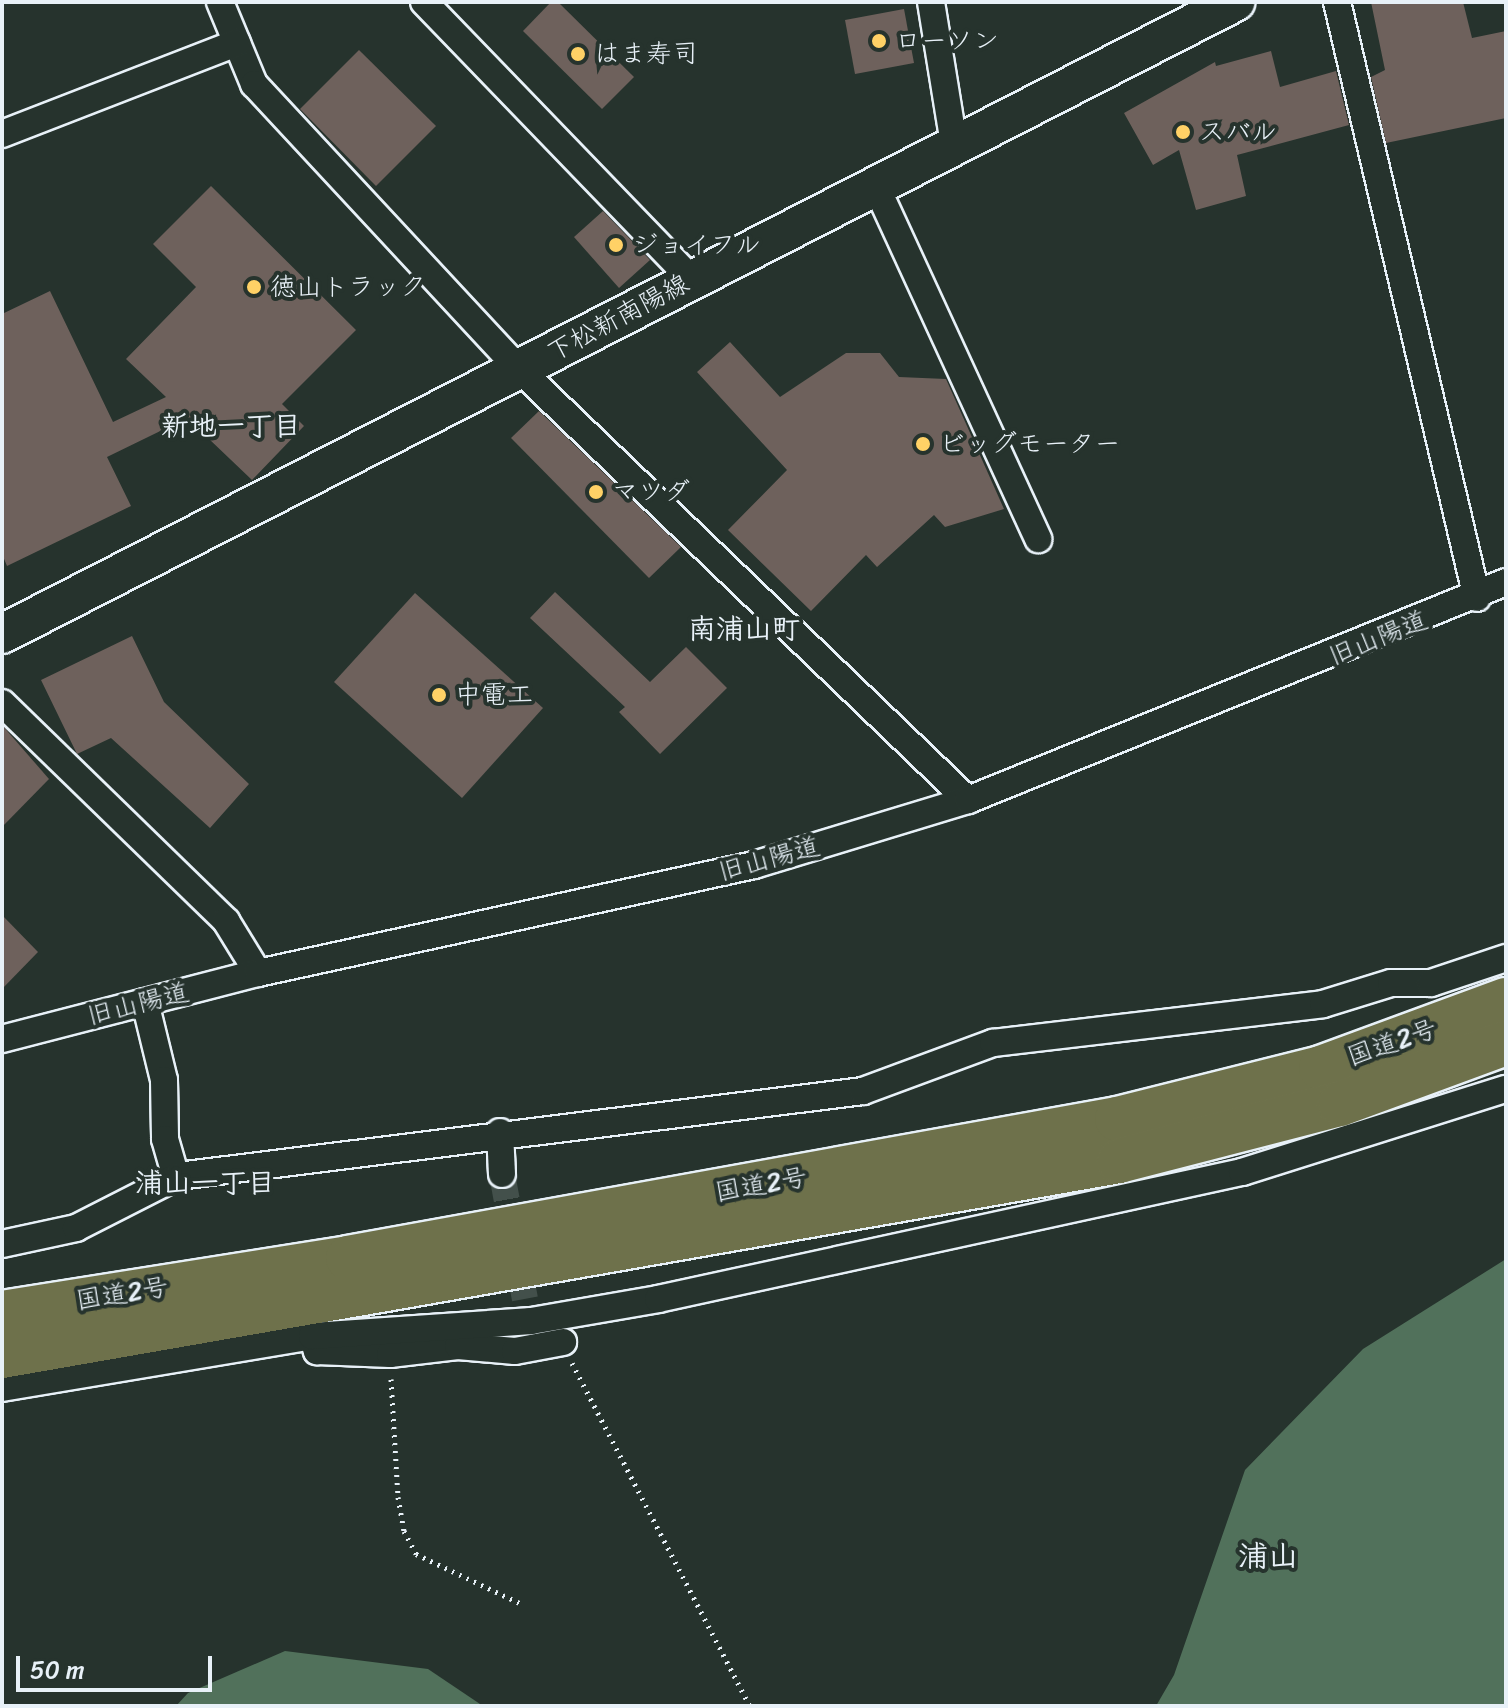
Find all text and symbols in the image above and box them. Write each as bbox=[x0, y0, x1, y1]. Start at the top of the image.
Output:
place label: ローソン bbox=[895, 25, 999, 57]
marker: ローソン bbox=[870, 32, 888, 50]
place label: はま寿司 bbox=[594, 38, 698, 70]
marker: はま寿司 bbox=[569, 45, 587, 63]
place label: スバル bbox=[1199, 116, 1277, 148]
marker: スバル bbox=[1174, 123, 1192, 141]
place label: ジョイフル bbox=[632, 229, 762, 261]
marker: ジョイフル bbox=[607, 236, 625, 254]
street label: 下松新南陽線 bbox=[542, 268, 694, 368]
place label: 徳山トラック bbox=[270, 271, 426, 303]
marker: 徳山トラック bbox=[245, 278, 263, 296]
district label: 新地一丁目 bbox=[161, 409, 301, 443]
place label: ビッグモーター bbox=[939, 428, 1121, 460]
marker: ビッグモーター bbox=[914, 435, 932, 453]
place label: マツダ bbox=[612, 476, 690, 508]
marker: マツダ bbox=[587, 483, 605, 501]
street label: 旧山陽道 bbox=[1324, 604, 1432, 672]
district label: 南浦山町 bbox=[688, 612, 800, 646]
place label: 中電工 bbox=[455, 679, 533, 711]
marker: 中電工 bbox=[430, 686, 448, 704]
street label: 旧山陽道 bbox=[715, 830, 823, 888]
street label: 旧山陽道 bbox=[84, 976, 192, 1032]
street label: 国道2号 bbox=[1343, 1013, 1441, 1073]
street label: 国道2号 bbox=[712, 1162, 810, 1208]
district label: 浦山一丁目 bbox=[135, 1166, 275, 1200]
street label: 国道2号 bbox=[74, 1271, 170, 1317]
district label: 浦山 bbox=[1238, 1538, 1298, 1574]
scale bar bbox=[20, 1640, 216, 1690]
text: 50 m bbox=[30, 1649, 85, 1691]

